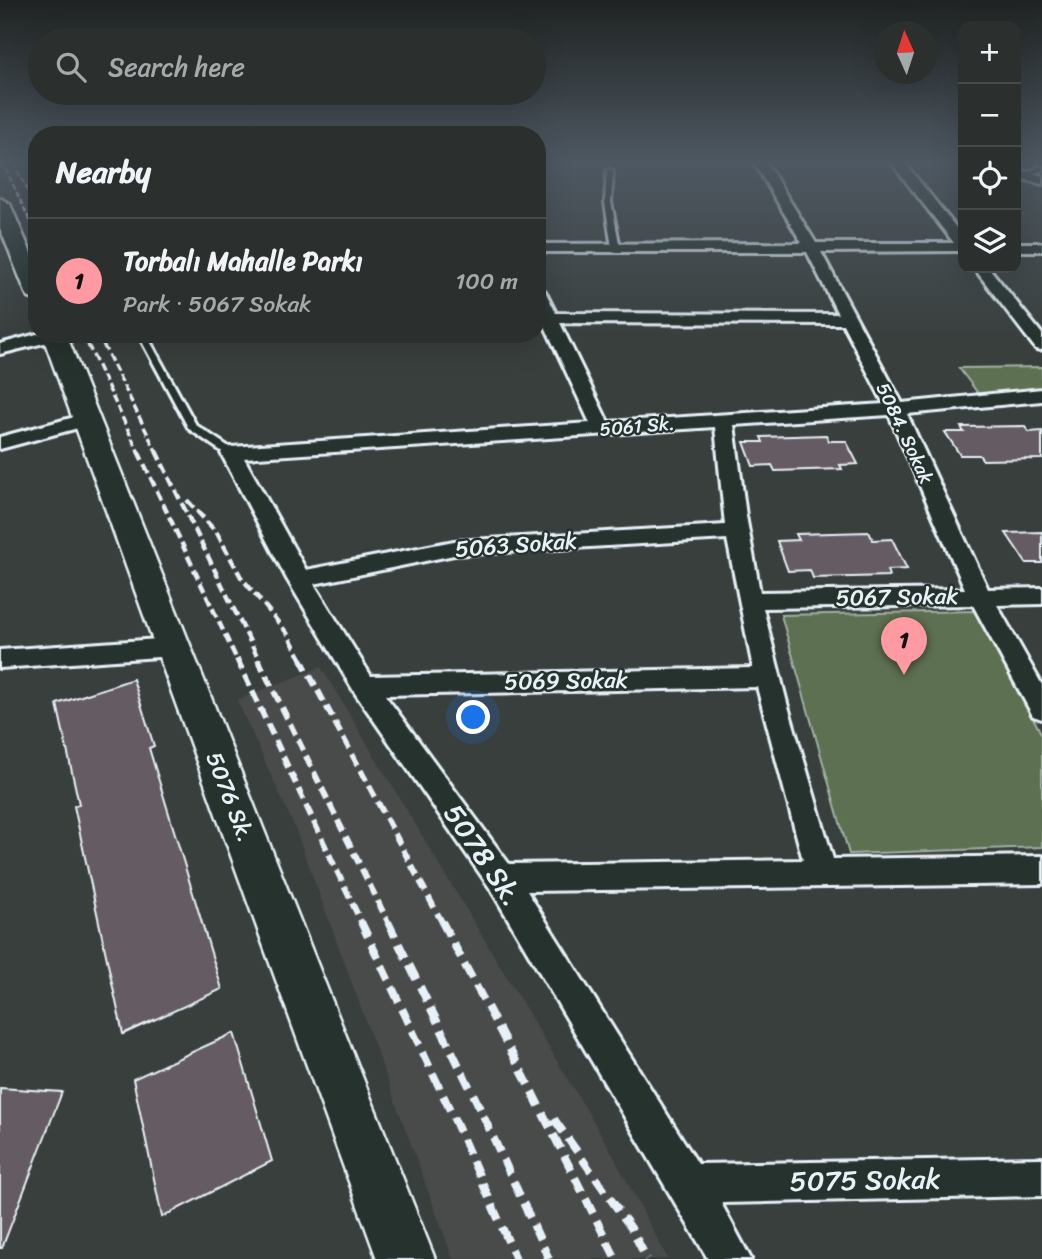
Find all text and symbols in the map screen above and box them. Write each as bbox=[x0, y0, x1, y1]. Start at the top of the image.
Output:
north arrow bbox=[874, 21, 937, 84]
map controls bbox=[958, 21, 1021, 273]
button: + bbox=[958, 21, 1021, 84]
search box bbox=[28, 28, 546, 105]
text: Search here bbox=[108, 44, 245, 90]
icon: search bbox=[52, 48, 90, 86]
button: − bbox=[958, 84, 1021, 147]
text: Nearby bbox=[56, 145, 151, 199]
button: locate bbox=[958, 147, 1021, 210]
button: layers bbox=[958, 210, 1021, 273]
text: Torbalı Mahalle Parkı bbox=[123, 238, 363, 284]
text: 1 bbox=[74, 261, 84, 302]
text: 100 m bbox=[455, 261, 518, 302]
text: Park · 5067 Sokak bbox=[123, 284, 311, 325]
street label: 5084. Sokak bbox=[867, 377, 943, 489]
street label: 5061 Sk. bbox=[598, 406, 676, 446]
street label: 5063 Sokak bbox=[454, 520, 578, 570]
street label: 5067 Sokak bbox=[835, 575, 959, 619]
pin: 1 bbox=[881, 617, 927, 675]
street label: 5069 Sokak bbox=[504, 659, 628, 703]
your location bbox=[456, 700, 490, 734]
street label: 5076 Sk. bbox=[194, 746, 266, 848]
street label: 5078 Sk. bbox=[430, 793, 536, 917]
street label: 5075 Sokak bbox=[789, 1154, 941, 1206]

